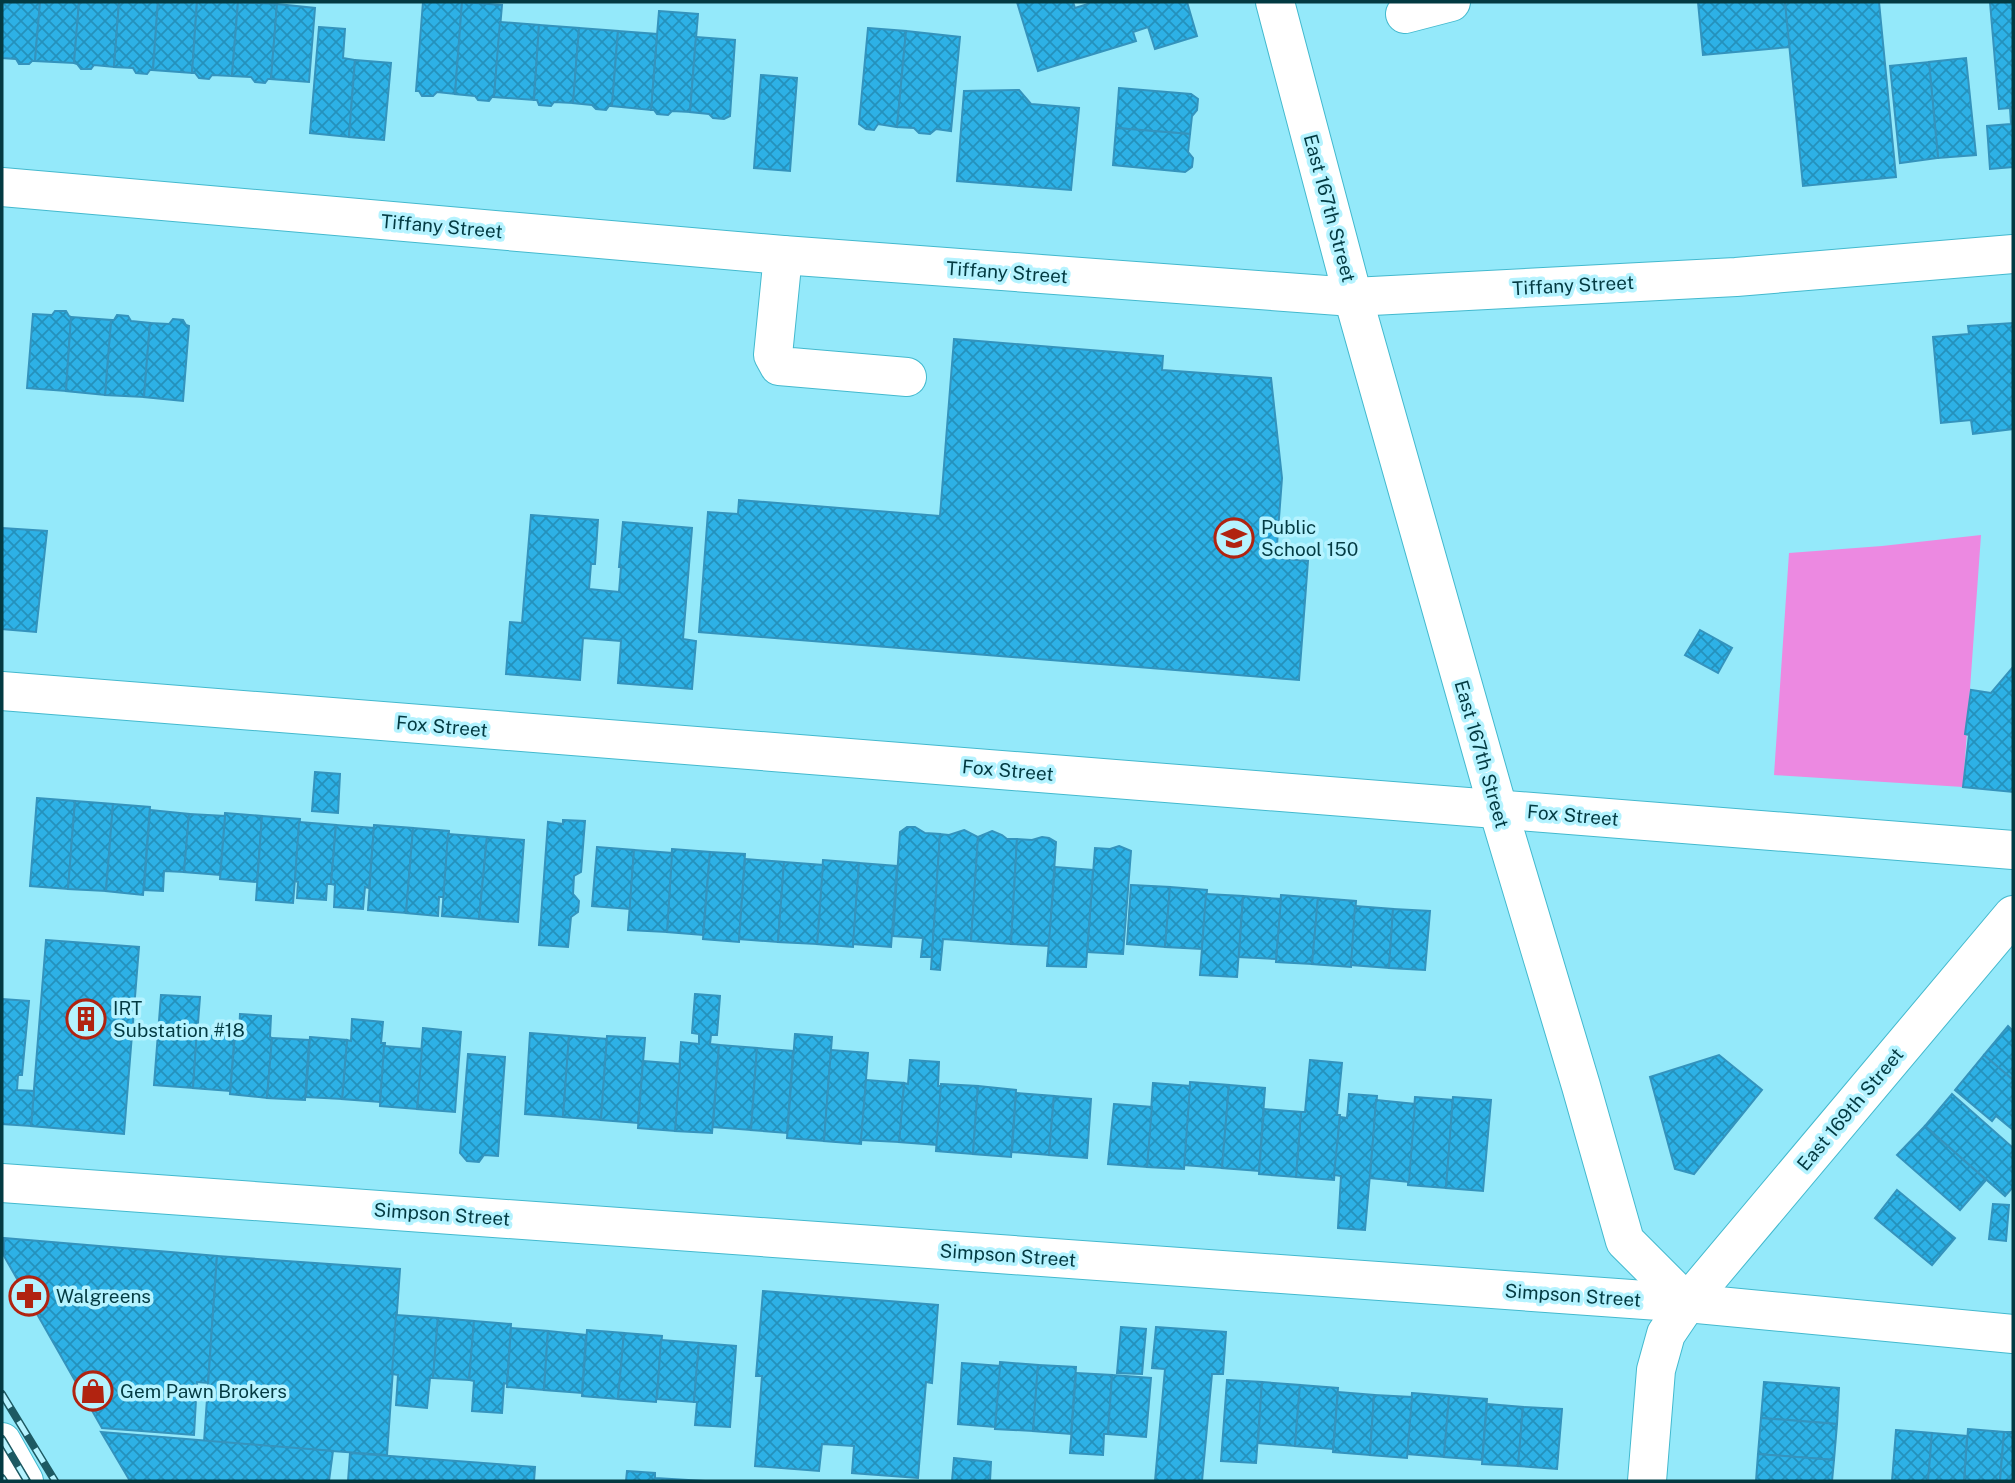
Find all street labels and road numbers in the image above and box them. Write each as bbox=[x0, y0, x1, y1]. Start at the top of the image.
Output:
street label: East 167th Street bbox=[1300, 131, 1360, 285]
street label: Tiffany Street bbox=[380, 210, 504, 242]
street label: Tiffany Street bbox=[945, 257, 1069, 287]
street label: Tiffany Street bbox=[1512, 271, 1634, 299]
street label: East 167th Street bbox=[1450, 678, 1514, 830]
street label: Fox Street bbox=[395, 711, 489, 741]
street label: Fox Street bbox=[961, 755, 1055, 785]
street label: Fox Street bbox=[1526, 800, 1620, 830]
street label: East 169th Street bbox=[1792, 1043, 1908, 1175]
street label: Simpson Street bbox=[373, 1198, 511, 1230]
street label: Simpson Street bbox=[939, 1239, 1077, 1271]
street label: Simpson Street bbox=[1504, 1279, 1642, 1311]

